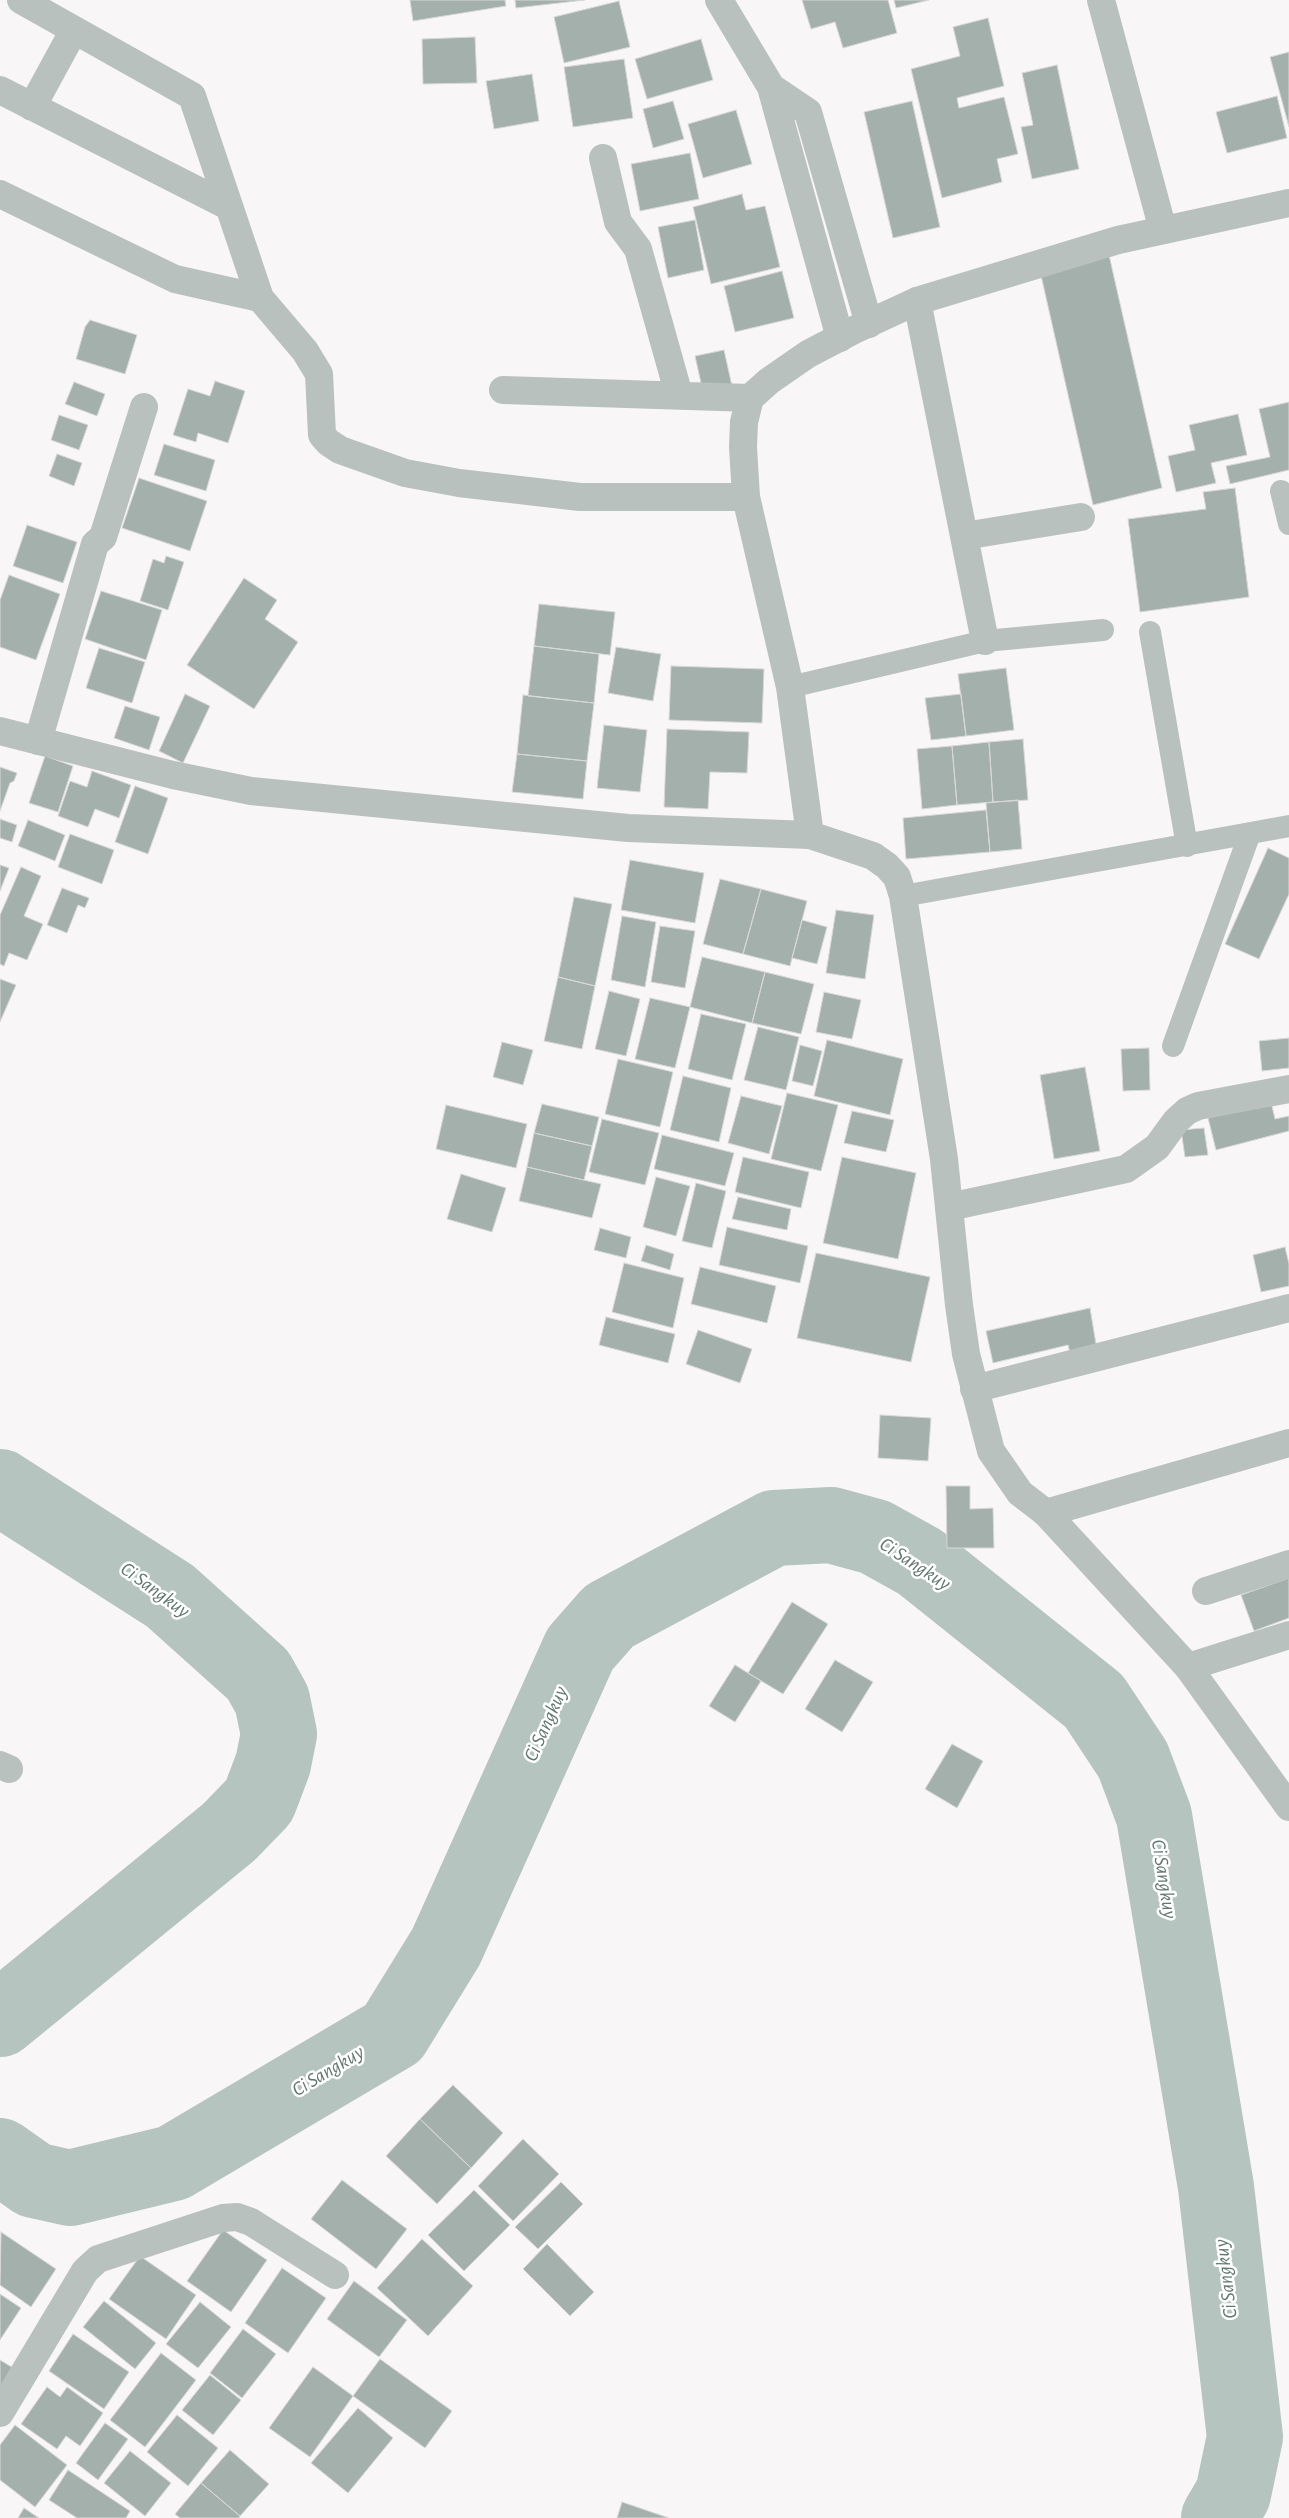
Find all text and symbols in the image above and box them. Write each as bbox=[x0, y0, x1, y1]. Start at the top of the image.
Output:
water label: Ci Sangkuy bbox=[875, 1532, 955, 1596]
water label: Ci Sangkuy bbox=[116, 1557, 194, 1623]
water label: Ci Sangkuy bbox=[519, 1683, 573, 1765]
water label: Ci Sangkuy bbox=[1146, 1838, 1182, 1920]
water label: Ci Sangkuy bbox=[288, 2040, 368, 2102]
water label: Ci Sangkuy bbox=[1209, 2238, 1243, 2320]

